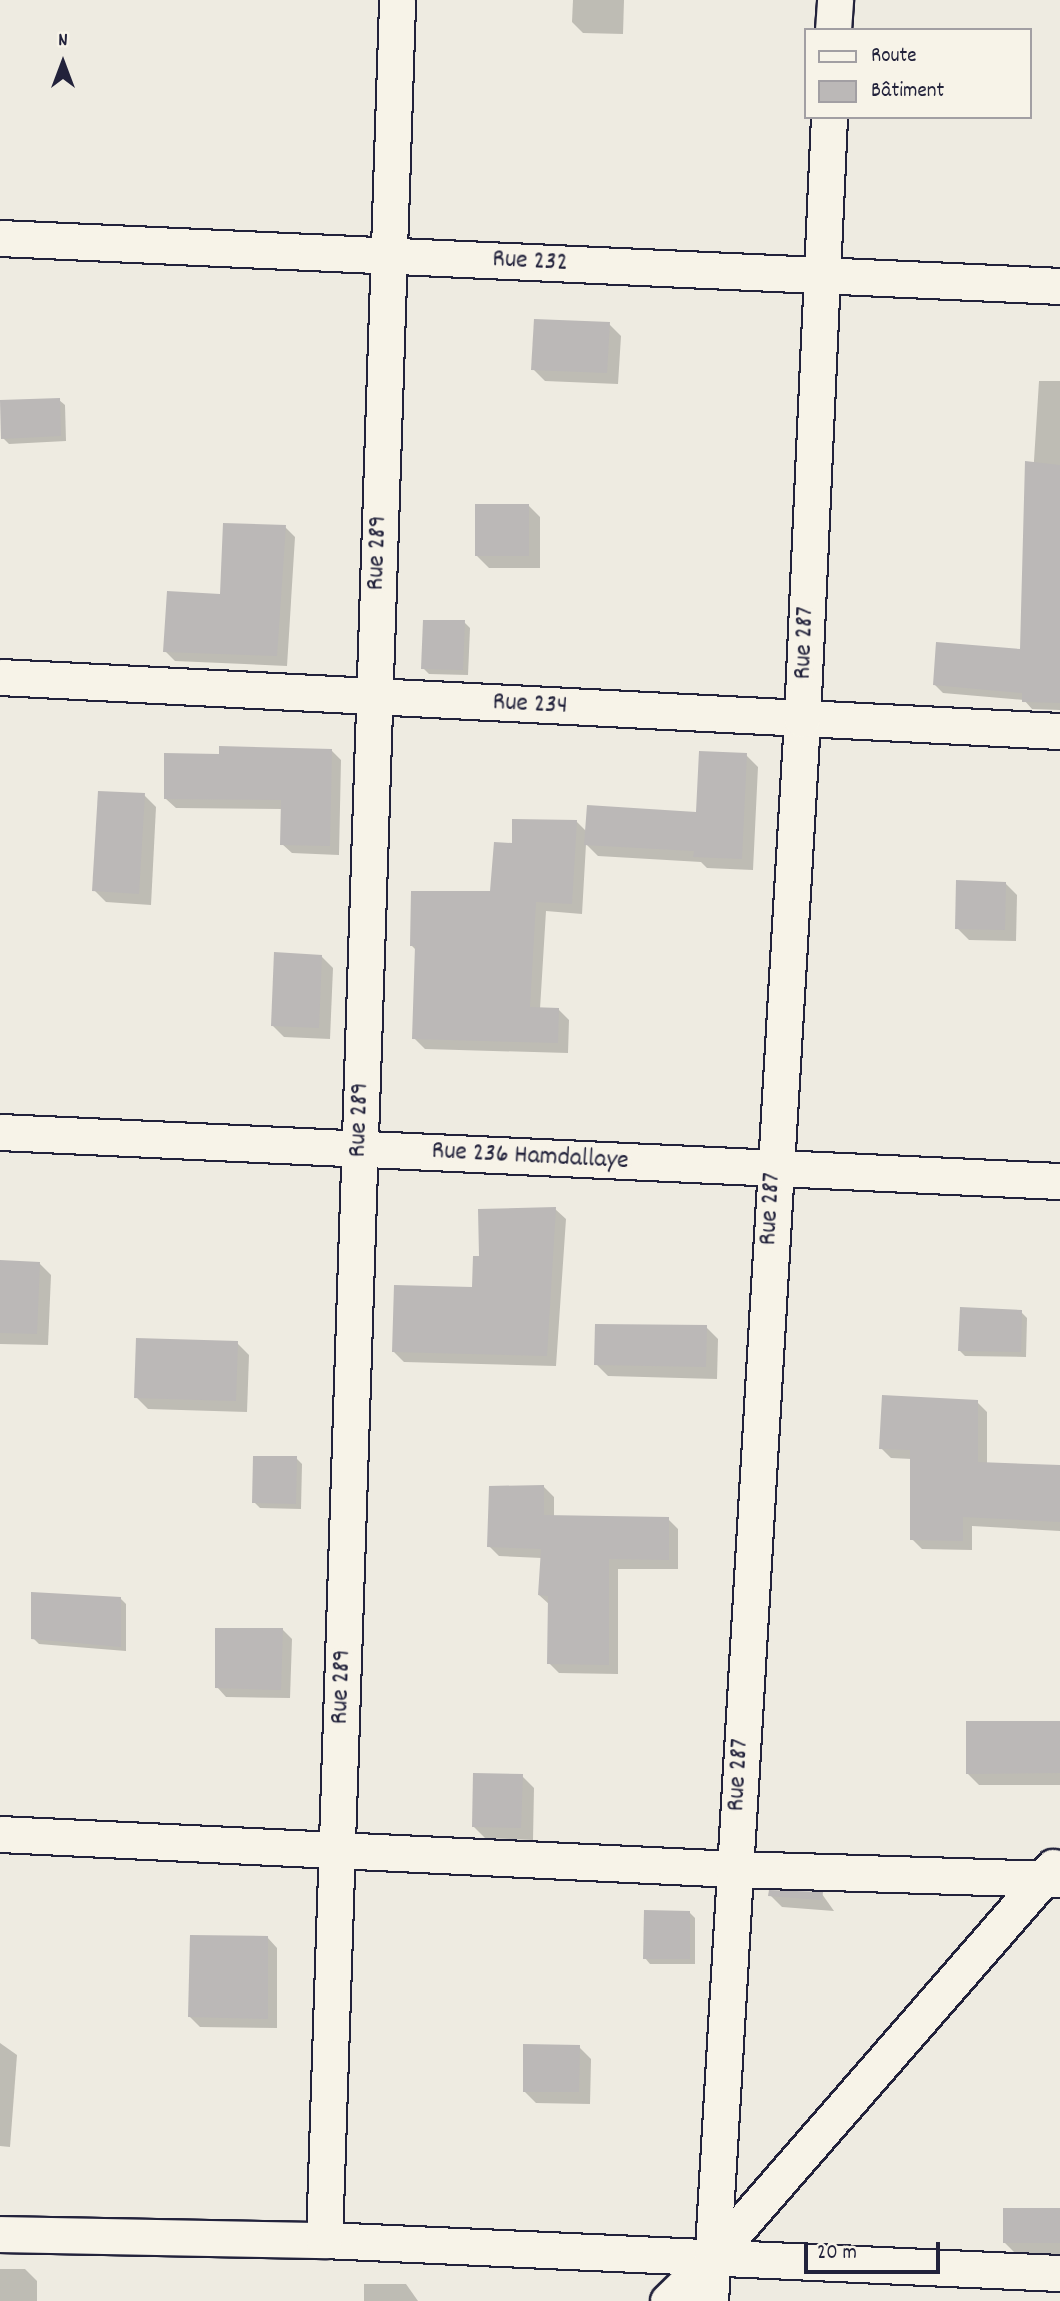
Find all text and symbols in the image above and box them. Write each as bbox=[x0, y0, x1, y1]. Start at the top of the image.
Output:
north arrow bbox=[28, 28, 98, 98]
text: N bbox=[58, 28, 68, 55]
legend bbox=[804, 28, 1032, 119]
text: Route bbox=[871, 42, 917, 72]
text: Bâtiment bbox=[871, 77, 944, 107]
street label: Rue 232 bbox=[491, 244, 569, 280]
street label: Rue 289 bbox=[361, 515, 395, 591]
street label: Rue 287 bbox=[788, 606, 822, 680]
street label: Rue 234 bbox=[492, 687, 568, 723]
street label: Rue 289 bbox=[343, 1082, 377, 1158]
street label: Rue 236 Hamdallaye bbox=[431, 1136, 629, 1178]
street label: Rue 287 bbox=[754, 1172, 788, 1246]
street label: Rue 289 bbox=[325, 1649, 359, 1725]
street label: Rue 287 bbox=[722, 1738, 756, 1812]
scale bar bbox=[808, 2228, 944, 2272]
text: 20 m bbox=[817, 2239, 857, 2269]

